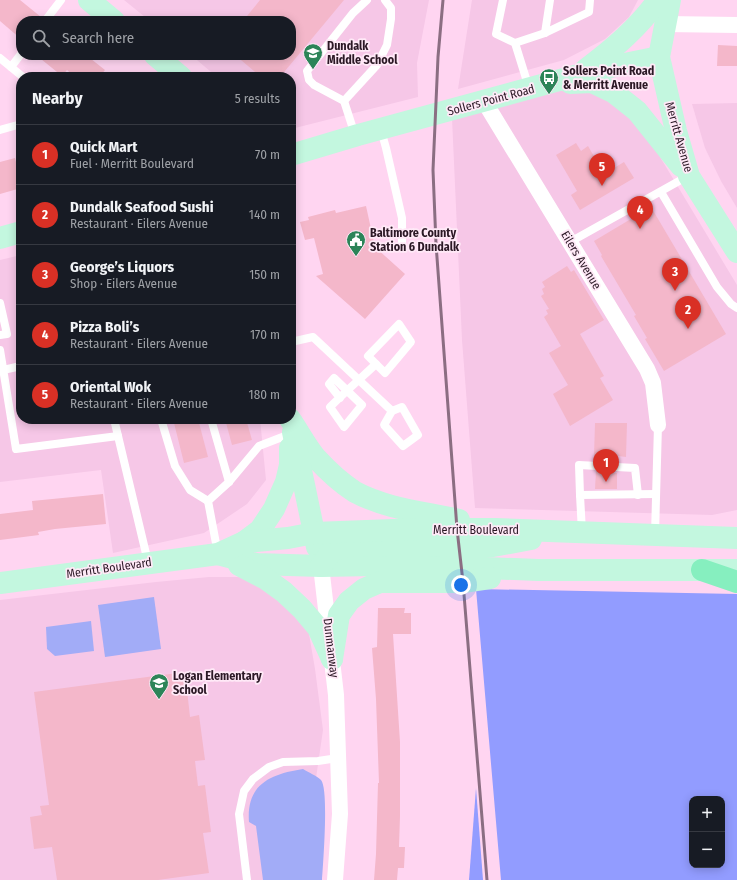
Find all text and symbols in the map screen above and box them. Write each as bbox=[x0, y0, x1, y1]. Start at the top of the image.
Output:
search box bbox=[16, 16, 296, 60]
icon: search bbox=[30, 27, 52, 49]
text: Search here bbox=[62, 29, 134, 47]
place label: Dundalk Middle School bbox=[327, 39, 398, 67]
school or university icon: Dundalk Middle School bbox=[302, 42, 324, 70]
place label: Sollers Point Road & Merritt Avenue bbox=[563, 64, 654, 92]
bus stop icon: Sollers Point Road & Merritt Avenue bbox=[538, 67, 560, 95]
street label: Sollers Point Road bbox=[446, 82, 536, 118]
text: Nearby bbox=[32, 88, 83, 109]
text: 5 results bbox=[235, 91, 280, 106]
street label: Merritt Avenue bbox=[662, 100, 696, 174]
text: Quick Mart bbox=[70, 138, 137, 156]
text: 1 bbox=[42, 147, 48, 162]
text: 70 m bbox=[255, 147, 280, 162]
pin: 5 bbox=[589, 153, 615, 186]
text: Fuel · Merritt Boulevard bbox=[70, 156, 194, 171]
pin: 4 bbox=[627, 196, 653, 229]
text: Dundalk Seafood Sushi bbox=[70, 198, 214, 216]
text: 2 bbox=[42, 207, 48, 222]
text: 140 m bbox=[249, 207, 280, 222]
text: Restaurant · Eilers Avenue bbox=[70, 216, 208, 231]
place label: Baltimore County Station 6 Dundalk bbox=[370, 226, 460, 254]
street label: Eilers Avenue bbox=[558, 228, 604, 292]
public building icon: Baltimore County Station 6 Dundalk bbox=[345, 229, 367, 257]
text: George’s Liquors bbox=[70, 258, 174, 276]
pin: 3 bbox=[662, 258, 688, 291]
text: 3 bbox=[42, 267, 48, 282]
text: 150 m bbox=[249, 267, 280, 282]
text: Shop · Eilers Avenue bbox=[70, 276, 177, 291]
pin: 2 bbox=[675, 296, 701, 329]
text: Pizza Boli’s bbox=[70, 318, 139, 336]
text: 4 bbox=[42, 327, 48, 342]
text: 170 m bbox=[250, 327, 280, 342]
text: Restaurant · Eilers Avenue bbox=[70, 336, 208, 351]
text: Oriental Wok bbox=[70, 378, 151, 396]
text: 5 bbox=[42, 387, 48, 402]
text: 180 m bbox=[249, 387, 280, 402]
text: Restaurant · Eilers Avenue bbox=[70, 396, 208, 411]
pin: 1 bbox=[593, 449, 619, 482]
street label: Merritt Boulevard bbox=[433, 523, 519, 537]
street label: Merritt Boulevard bbox=[65, 555, 153, 581]
your location bbox=[451, 575, 471, 595]
street label: Dunmanway bbox=[320, 617, 342, 679]
place label: Logan Elementary School bbox=[173, 669, 262, 697]
school or university icon: Logan Elementary School bbox=[148, 672, 170, 700]
map controls bbox=[689, 796, 725, 868]
button: + bbox=[689, 796, 725, 832]
button: − bbox=[689, 832, 725, 868]

